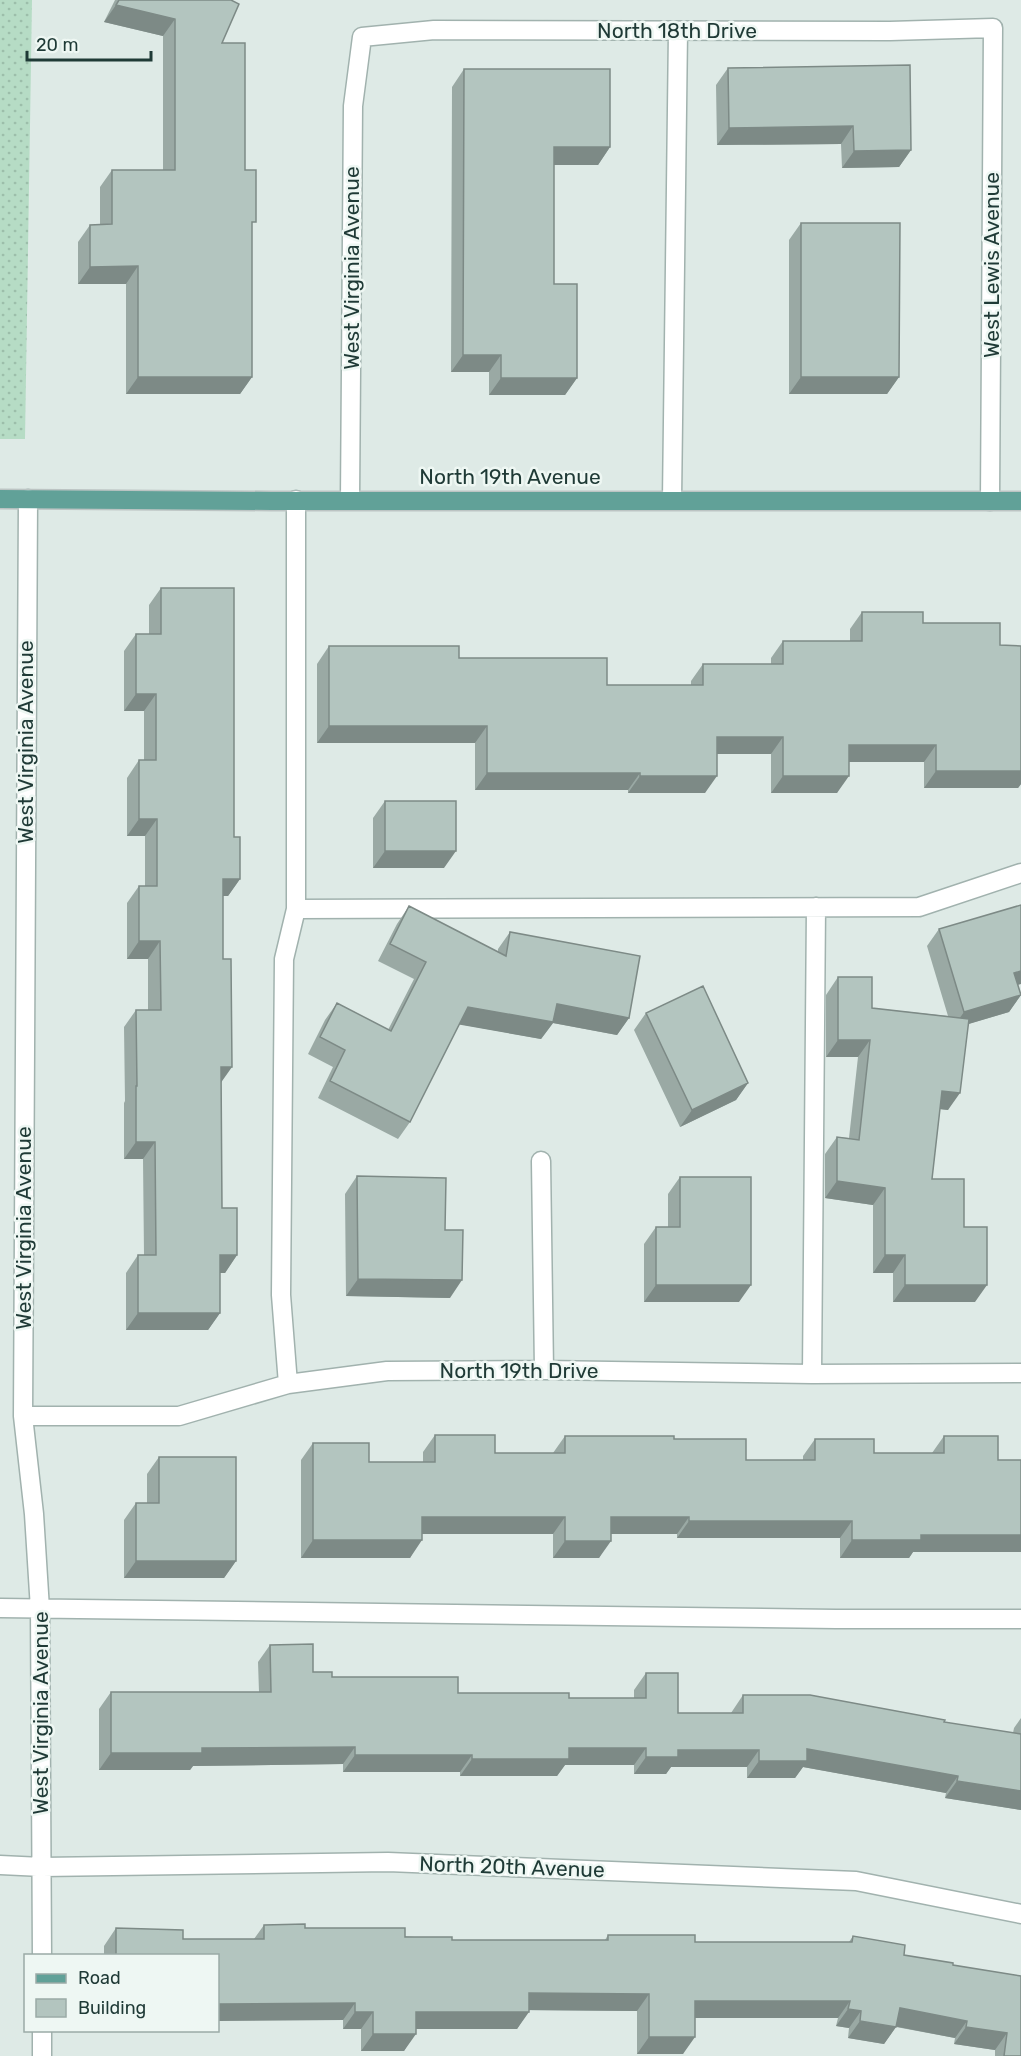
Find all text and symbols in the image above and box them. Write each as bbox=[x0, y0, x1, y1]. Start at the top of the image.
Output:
street label: North 18th Drive bbox=[597, 18, 757, 43]
scale bar bbox=[27, 24, 152, 62]
text: 20 m bbox=[36, 34, 78, 56]
street label: West Virginia Avenue bbox=[339, 166, 364, 370]
street label: West Lewis Avenue bbox=[979, 172, 1004, 358]
street label: North 19th Avenue bbox=[419, 464, 601, 489]
street label: West Virginia Avenue bbox=[13, 640, 38, 844]
street label: West Virginia Avenue bbox=[11, 1126, 36, 1330]
street label: North 19th Drive bbox=[440, 1358, 598, 1383]
street label: West Virginia Avenue bbox=[28, 1611, 53, 1815]
street label: North 20th Avenue bbox=[419, 1851, 605, 1882]
legend bbox=[24, 1954, 219, 2032]
text: Road bbox=[78, 1967, 121, 1989]
text: Building bbox=[78, 1997, 146, 2019]

